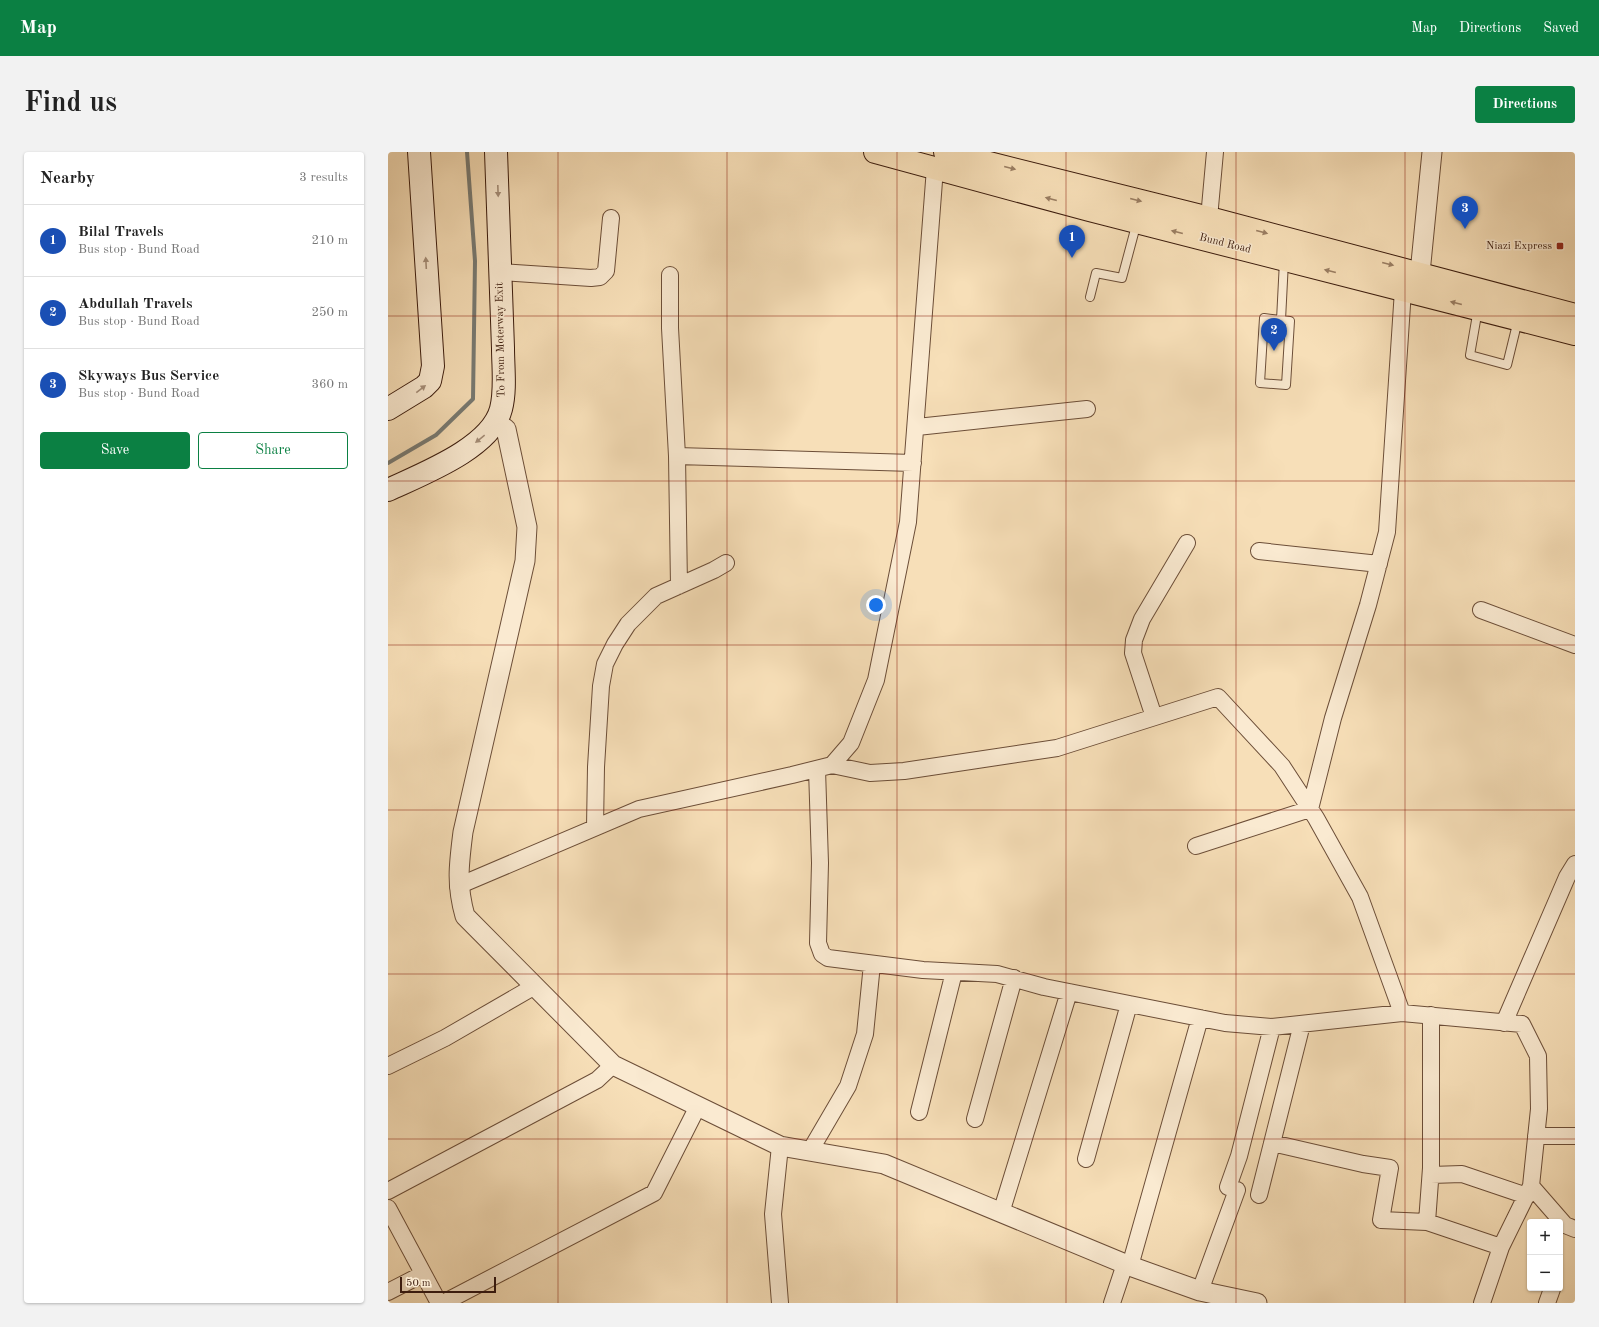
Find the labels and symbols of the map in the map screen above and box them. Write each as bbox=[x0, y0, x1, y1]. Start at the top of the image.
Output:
one-way arrow bbox=[1003, 166, 1016, 172]
one-way arrow bbox=[494, 185, 501, 197]
one-way arrow bbox=[1045, 196, 1057, 202]
pin: 3 bbox=[1452, 196, 1478, 229]
one-way arrow bbox=[1130, 197, 1142, 203]
pin: 1 bbox=[1059, 225, 1085, 258]
one-way arrow bbox=[1171, 229, 1183, 235]
one-way arrow bbox=[1256, 229, 1268, 235]
street label: Bund Road bbox=[1198, 232, 1252, 256]
place label: Niazi Express bbox=[1486, 241, 1552, 252]
marker: Niazi Express bbox=[1555, 241, 1565, 251]
one-way arrow bbox=[423, 257, 430, 269]
one-way arrow bbox=[1381, 262, 1394, 268]
one-way arrow bbox=[1324, 268, 1336, 274]
street label: To From Moterway Exit bbox=[494, 282, 508, 398]
one-way arrow bbox=[1450, 300, 1462, 306]
pin: 2 bbox=[1261, 318, 1287, 351]
one-way arrow bbox=[416, 384, 427, 393]
one-way arrow bbox=[474, 435, 485, 443]
your location bbox=[866, 595, 886, 615]
scale bar bbox=[400, 1275, 496, 1294]

